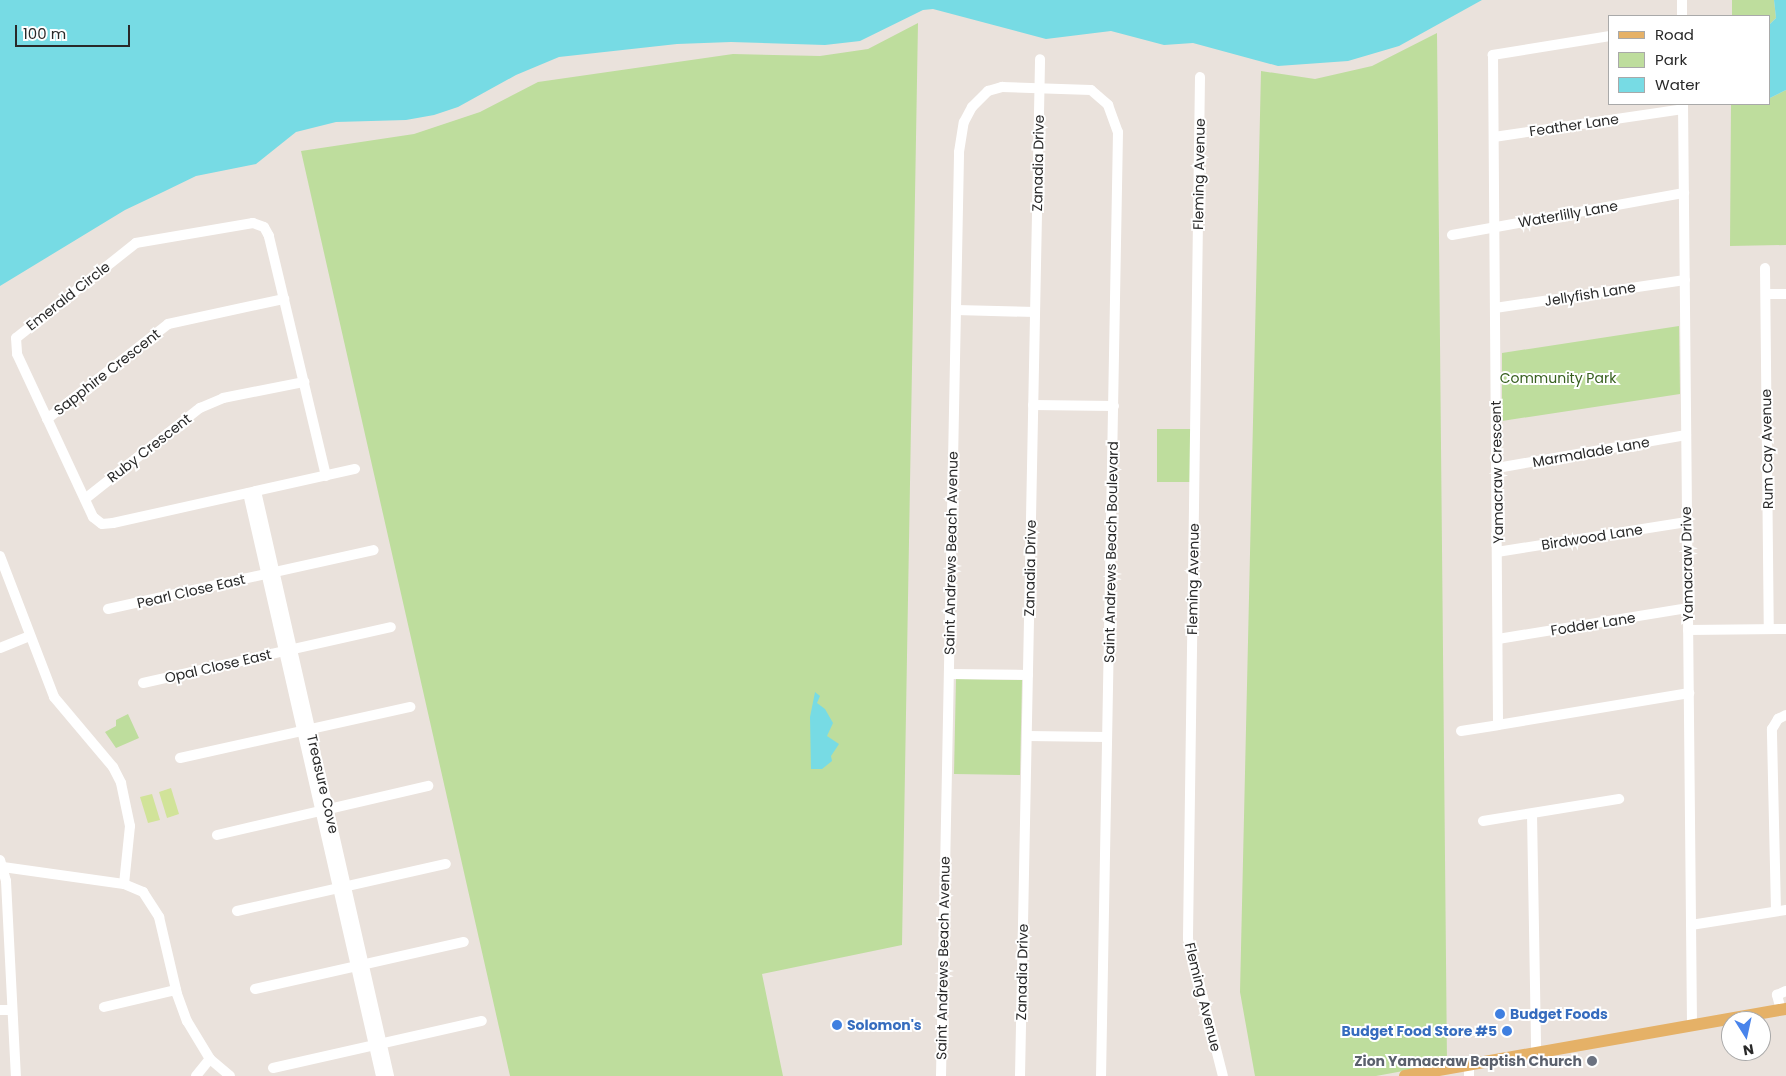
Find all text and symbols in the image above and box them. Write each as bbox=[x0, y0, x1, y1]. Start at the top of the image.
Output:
scale bar bbox=[18, 15, 132, 47]
legend bbox=[1608, 15, 1771, 105]
text: 100 m bbox=[23, 23, 66, 44]
text: Road bbox=[1655, 24, 1694, 45]
text: Park bbox=[1655, 49, 1687, 70]
text: Water bbox=[1655, 74, 1700, 95]
street label: Feather Lane bbox=[1528, 110, 1620, 140]
street label: Zanadia Drive bbox=[1029, 115, 1047, 211]
street label: Fleming Avenue bbox=[1190, 118, 1208, 230]
street label: Waterlilly Lane bbox=[1517, 197, 1619, 231]
street label: Emerald Circle bbox=[23, 258, 113, 334]
street label: Jellyfish Lane bbox=[1543, 279, 1637, 309]
street label: Sapphire Crescent bbox=[51, 325, 163, 419]
park label: Community Park bbox=[1500, 370, 1616, 386]
street label: Rum Cay Avenue bbox=[1758, 389, 1776, 509]
street label: Yamacraw Crescent bbox=[1487, 400, 1507, 544]
street label: Ruby Crescent bbox=[104, 410, 194, 486]
street label: Marmalade Lane bbox=[1531, 433, 1651, 471]
street label: Saint Andrews Beach Boulevard bbox=[1101, 441, 1121, 663]
street label: Saint Andrews Beach Avenue bbox=[941, 451, 961, 655]
street label: Yamacraw Drive bbox=[1678, 506, 1696, 622]
street label: Zanadia Drive bbox=[1021, 520, 1039, 616]
street label: Birdwood Lane bbox=[1540, 521, 1644, 553]
street label: Fleming Avenue bbox=[1184, 523, 1202, 635]
street label: Pearl Close East bbox=[135, 570, 247, 612]
street label: Fodder Lane bbox=[1549, 609, 1637, 639]
street label: Opal Close East bbox=[163, 646, 273, 686]
street label: Treasure Cove bbox=[303, 733, 343, 835]
street label: Saint Andrews Beach Avenue bbox=[933, 856, 953, 1060]
street label: Zanadia Drive bbox=[1013, 924, 1031, 1020]
street label: Fleming Avenue bbox=[1181, 941, 1225, 1053]
place label: Budget Foods bbox=[1510, 1006, 1608, 1022]
marker: Budget Foods bbox=[1494, 1008, 1506, 1020]
north arrow bbox=[1721, 1011, 1771, 1061]
place label: Solomon's bbox=[847, 1017, 922, 1033]
marker: Solomon's bbox=[831, 1019, 843, 1031]
place label: Budget Food Store #5 bbox=[1342, 1023, 1497, 1039]
marker: Budget Food Store #5 bbox=[1501, 1025, 1513, 1037]
text: N bbox=[1742, 1039, 1755, 1061]
place label: Zion Yamacraw Baptish Church bbox=[1354, 1053, 1582, 1069]
marker: Zion Yamacraw Baptish Church bbox=[1586, 1055, 1598, 1067]

